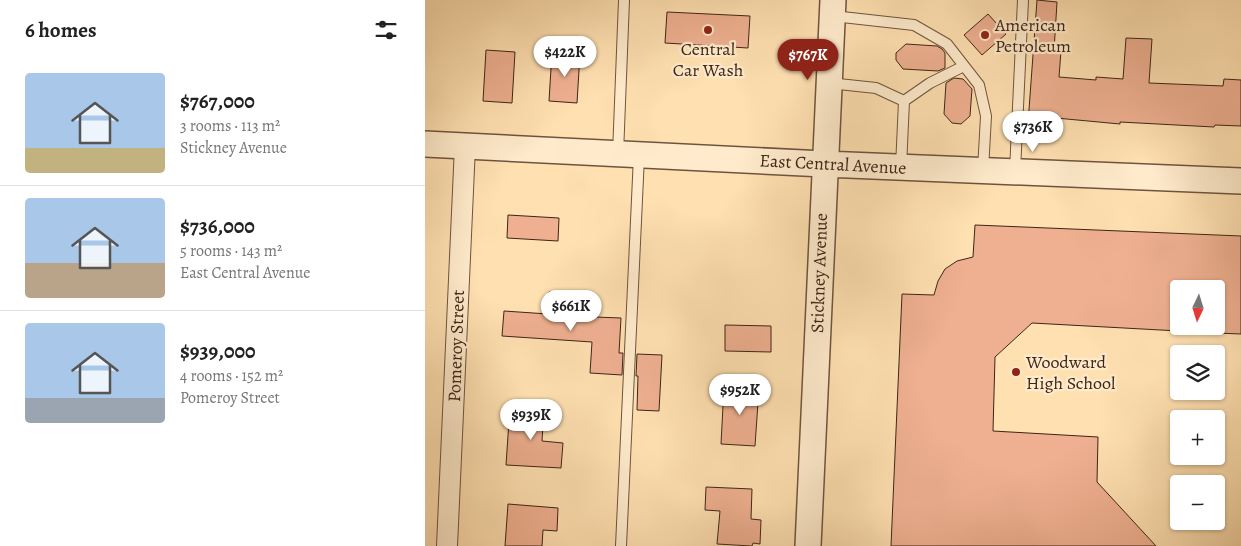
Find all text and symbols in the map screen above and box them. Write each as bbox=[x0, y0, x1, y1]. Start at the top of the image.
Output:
place label: American Petroleum bbox=[994, 13, 1071, 58]
text: 6 homes bbox=[25, 16, 97, 44]
icon: filters bbox=[372, 16, 400, 44]
marker: Central Car Wash bbox=[702, 24, 714, 36]
marker: American Petroleum bbox=[979, 29, 991, 41]
pin: $422K bbox=[530, 36, 600, 78]
place label: Central Car Wash bbox=[673, 37, 744, 82]
pin: $767K bbox=[773, 38, 843, 81]
text: $422K bbox=[545, 41, 585, 63]
text: $767K bbox=[788, 44, 828, 66]
text: $767,000 bbox=[180, 87, 255, 115]
icon: home bbox=[65, 93, 125, 153]
pin: $736K bbox=[998, 110, 1068, 153]
text: 3 rooms · 113 m² bbox=[180, 115, 280, 137]
text: $736K bbox=[1013, 116, 1053, 138]
text: Stickney Avenue bbox=[180, 137, 287, 159]
street label: East Central Avenue bbox=[759, 148, 907, 180]
text: $736,000 bbox=[180, 212, 255, 240]
street label: Stickney Avenue bbox=[805, 212, 833, 334]
icon: home bbox=[65, 218, 125, 278]
text: 5 rooms · 143 m² bbox=[180, 240, 282, 262]
text: East Central Avenue bbox=[180, 262, 311, 284]
north arrow bbox=[1170, 280, 1225, 335]
map controls bbox=[1170, 280, 1225, 530]
street label: Pomeroy Street bbox=[442, 289, 470, 403]
pin: $661K bbox=[536, 290, 606, 332]
text: $661K bbox=[552, 295, 590, 317]
text: $939,000 bbox=[180, 337, 256, 365]
icon: home bbox=[65, 343, 125, 403]
button: layers bbox=[1170, 345, 1225, 400]
place label: Woodward High School bbox=[1025, 350, 1116, 395]
text: 4 rooms · 152 m² bbox=[180, 365, 283, 387]
marker: Woodward High School bbox=[1010, 366, 1022, 378]
pin: $952K bbox=[705, 374, 775, 416]
text: $952K bbox=[720, 379, 760, 401]
text: Pomeroy Street bbox=[180, 387, 280, 409]
pin: $939K bbox=[496, 398, 566, 441]
text: $939K bbox=[511, 404, 551, 426]
button: + bbox=[1170, 410, 1225, 465]
button: − bbox=[1170, 475, 1225, 530]

